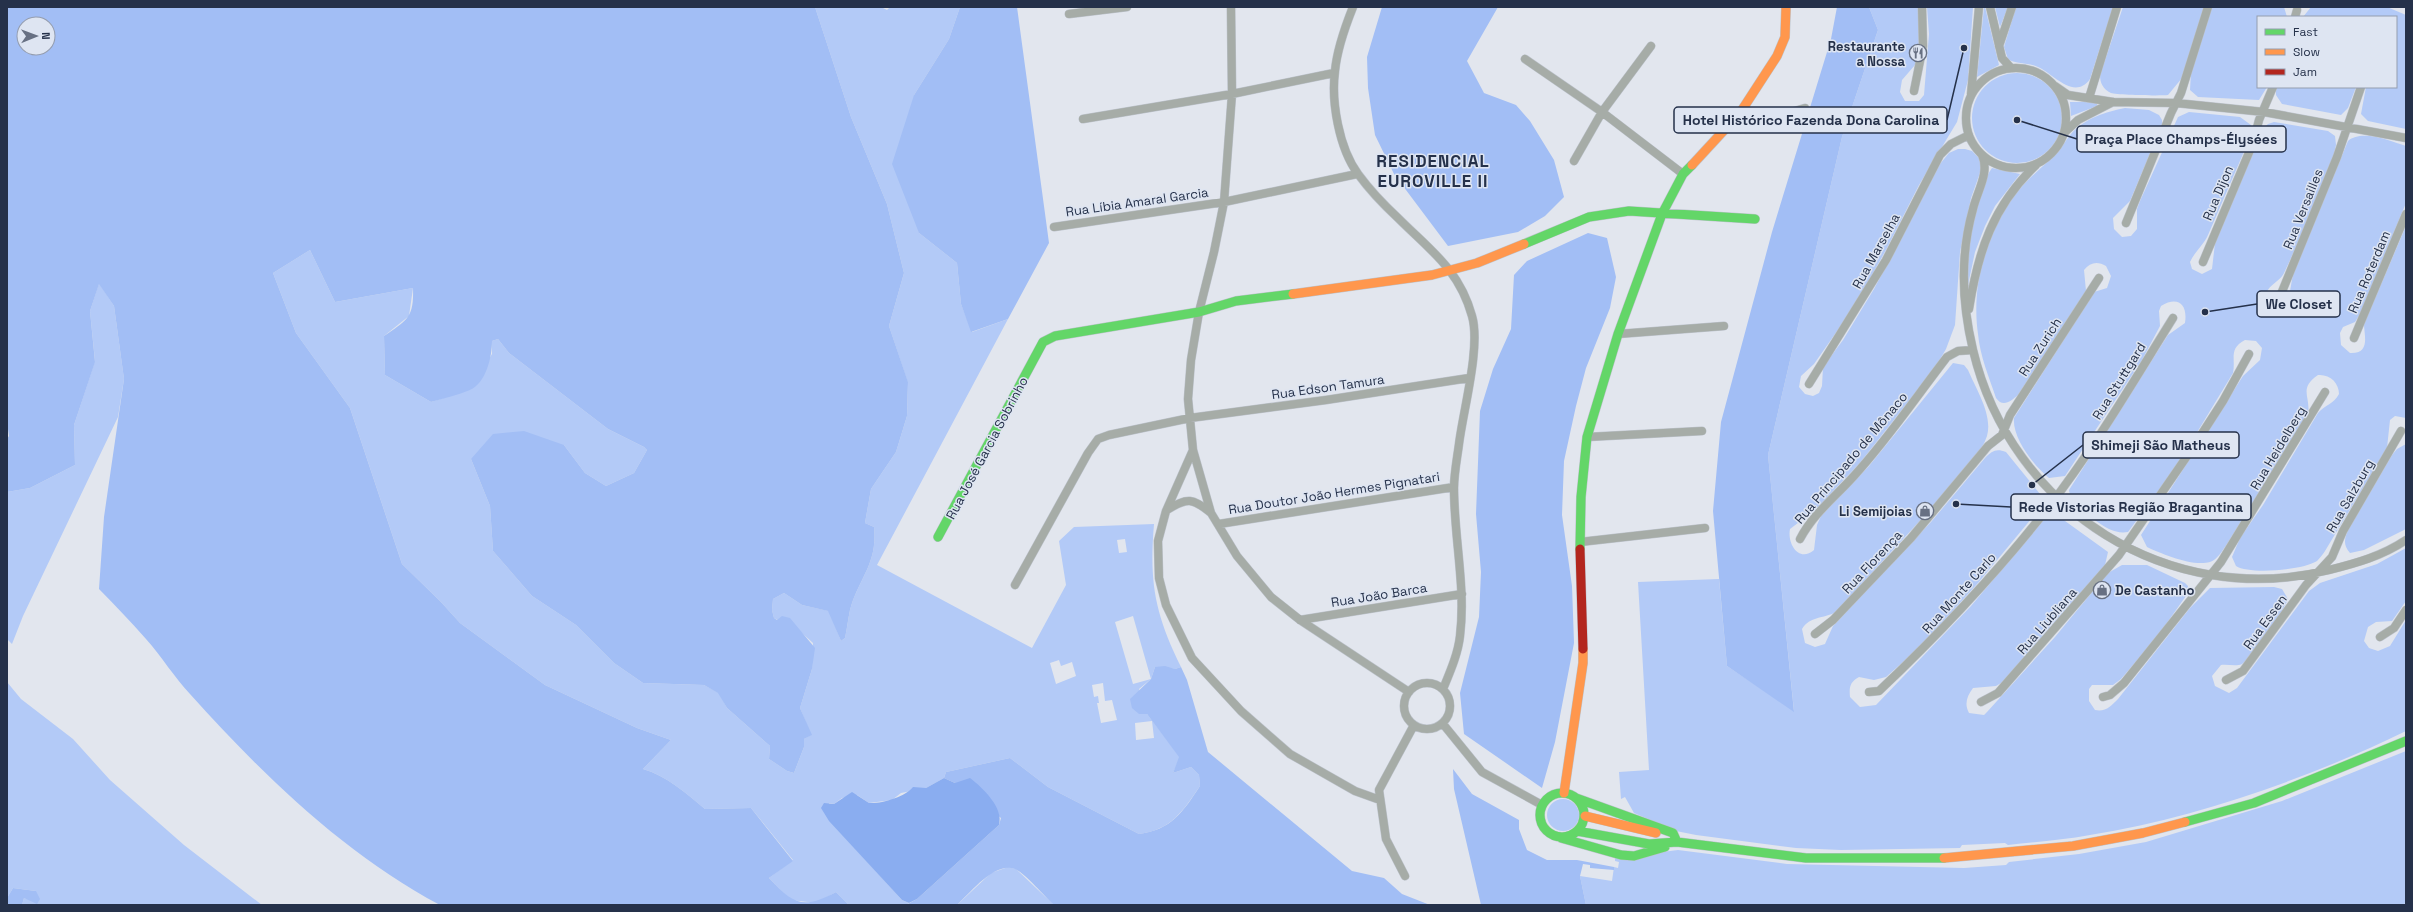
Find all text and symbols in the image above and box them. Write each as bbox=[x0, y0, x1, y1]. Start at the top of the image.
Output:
north arrow bbox=[16, 16, 56, 56]
legend bbox=[2257, 16, 2397, 88]
text: Fast bbox=[2293, 24, 2318, 40]
text: N bbox=[39, 32, 53, 40]
place label: Restaurante a Nossa bbox=[1828, 38, 1905, 70]
restaurant icon: Restaurante a Nossa bbox=[1908, 43, 1928, 63]
text: Slow bbox=[2293, 44, 2320, 60]
text: Jam bbox=[2293, 64, 2317, 80]
callout: Hotel Histórico Fazenda Dona Carolina bbox=[1674, 107, 1947, 133]
text: Hotel Histórico Fazenda Dona Carolina bbox=[1683, 111, 1939, 129]
callout: Praça Place Champs-Élysées bbox=[2077, 126, 2286, 152]
text: Praça Place Champs-Élysées bbox=[2085, 130, 2277, 148]
district label: RESIDENCIAL EUROVILLE II bbox=[1376, 150, 1490, 192]
street label: Rua Dijon bbox=[2199, 163, 2237, 223]
street label: Rua Versailles bbox=[2279, 166, 2327, 252]
street label: Rua Líbia Amaral Garcia bbox=[1064, 183, 1210, 220]
street label: Rua Marselha bbox=[1848, 210, 1904, 292]
street label: Rua Roterdam bbox=[2344, 228, 2394, 316]
callout: We Closet bbox=[2257, 291, 2340, 317]
text: We Closet bbox=[2265, 295, 2333, 313]
street label: Rua Zurich bbox=[2015, 315, 2065, 379]
street label: Rua Stuttgard bbox=[2088, 339, 2150, 423]
street label: Rua Edson Tamura bbox=[1271, 371, 1386, 403]
street label: Rua José Garcia Sobrinho bbox=[942, 374, 1032, 522]
street label: Rua Principado de Mônaco bbox=[1791, 389, 1911, 527]
street label: Rua Heidelberg bbox=[2246, 403, 2310, 493]
callout: Shimeji São Matheus bbox=[2083, 432, 2239, 458]
text: Shimeji São Matheus bbox=[2091, 436, 2231, 454]
street label: Rua Salzburg bbox=[2322, 456, 2378, 536]
street label: Rua Doutor João Hermes Pignatari bbox=[1227, 468, 1441, 518]
callout: Rede Vistorias Região Bragantina bbox=[2011, 494, 2251, 520]
text: Rede Vistorias Região Bragantina bbox=[2019, 498, 2243, 516]
shop icon: Li Semijoias bbox=[1915, 501, 1935, 521]
place label: Li Semijoias bbox=[1839, 503, 1912, 520]
street label: Rua Florença bbox=[1838, 526, 1906, 597]
street label: Rua Monte Carlo bbox=[1918, 549, 2000, 637]
street label: Rua João Barca bbox=[1330, 579, 1429, 611]
shop icon: De Castanho bbox=[2092, 580, 2112, 600]
place label: De Castanho bbox=[2115, 582, 2194, 599]
street label: Rua Liubliana bbox=[2013, 584, 2081, 658]
street label: Rua Essen bbox=[2239, 591, 2291, 653]

